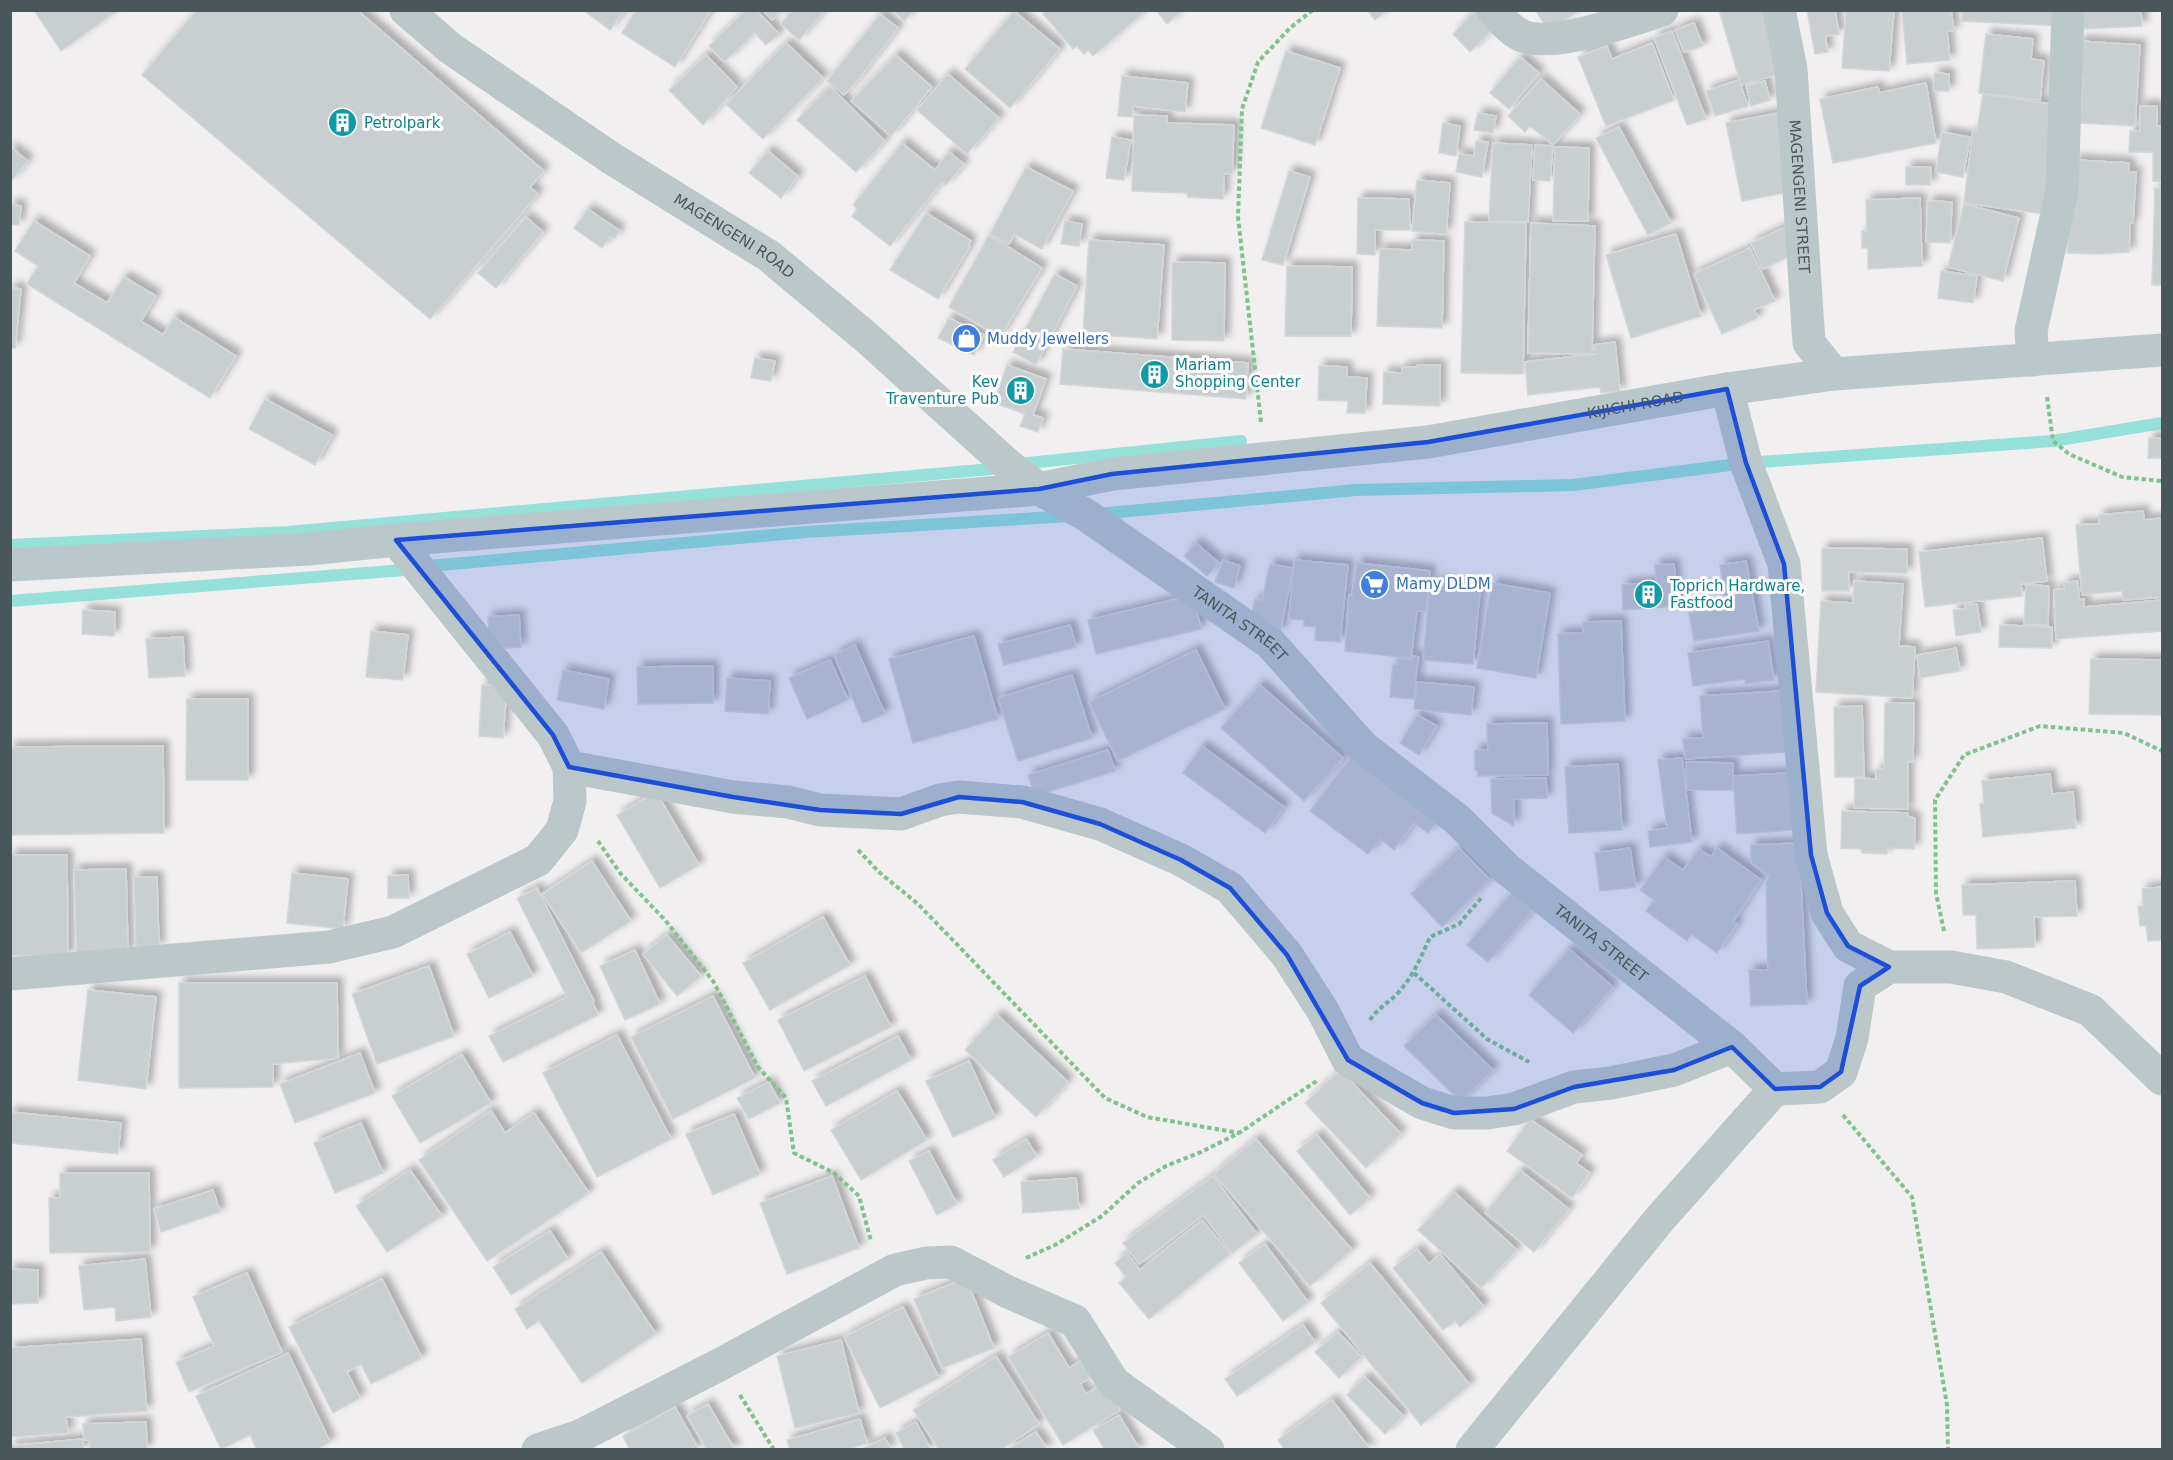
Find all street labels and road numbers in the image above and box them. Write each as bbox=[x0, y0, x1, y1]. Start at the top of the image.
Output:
street label: MAGENGENI STREET bbox=[1785, 119, 1813, 275]
street label: MAGENGENI ROAD bbox=[670, 190, 798, 282]
street label: KIJICHI ROAD bbox=[1586, 388, 1686, 423]
street label: TANITA STREET bbox=[1188, 582, 1292, 666]
street label: TANITA STREET bbox=[1550, 900, 1652, 986]

